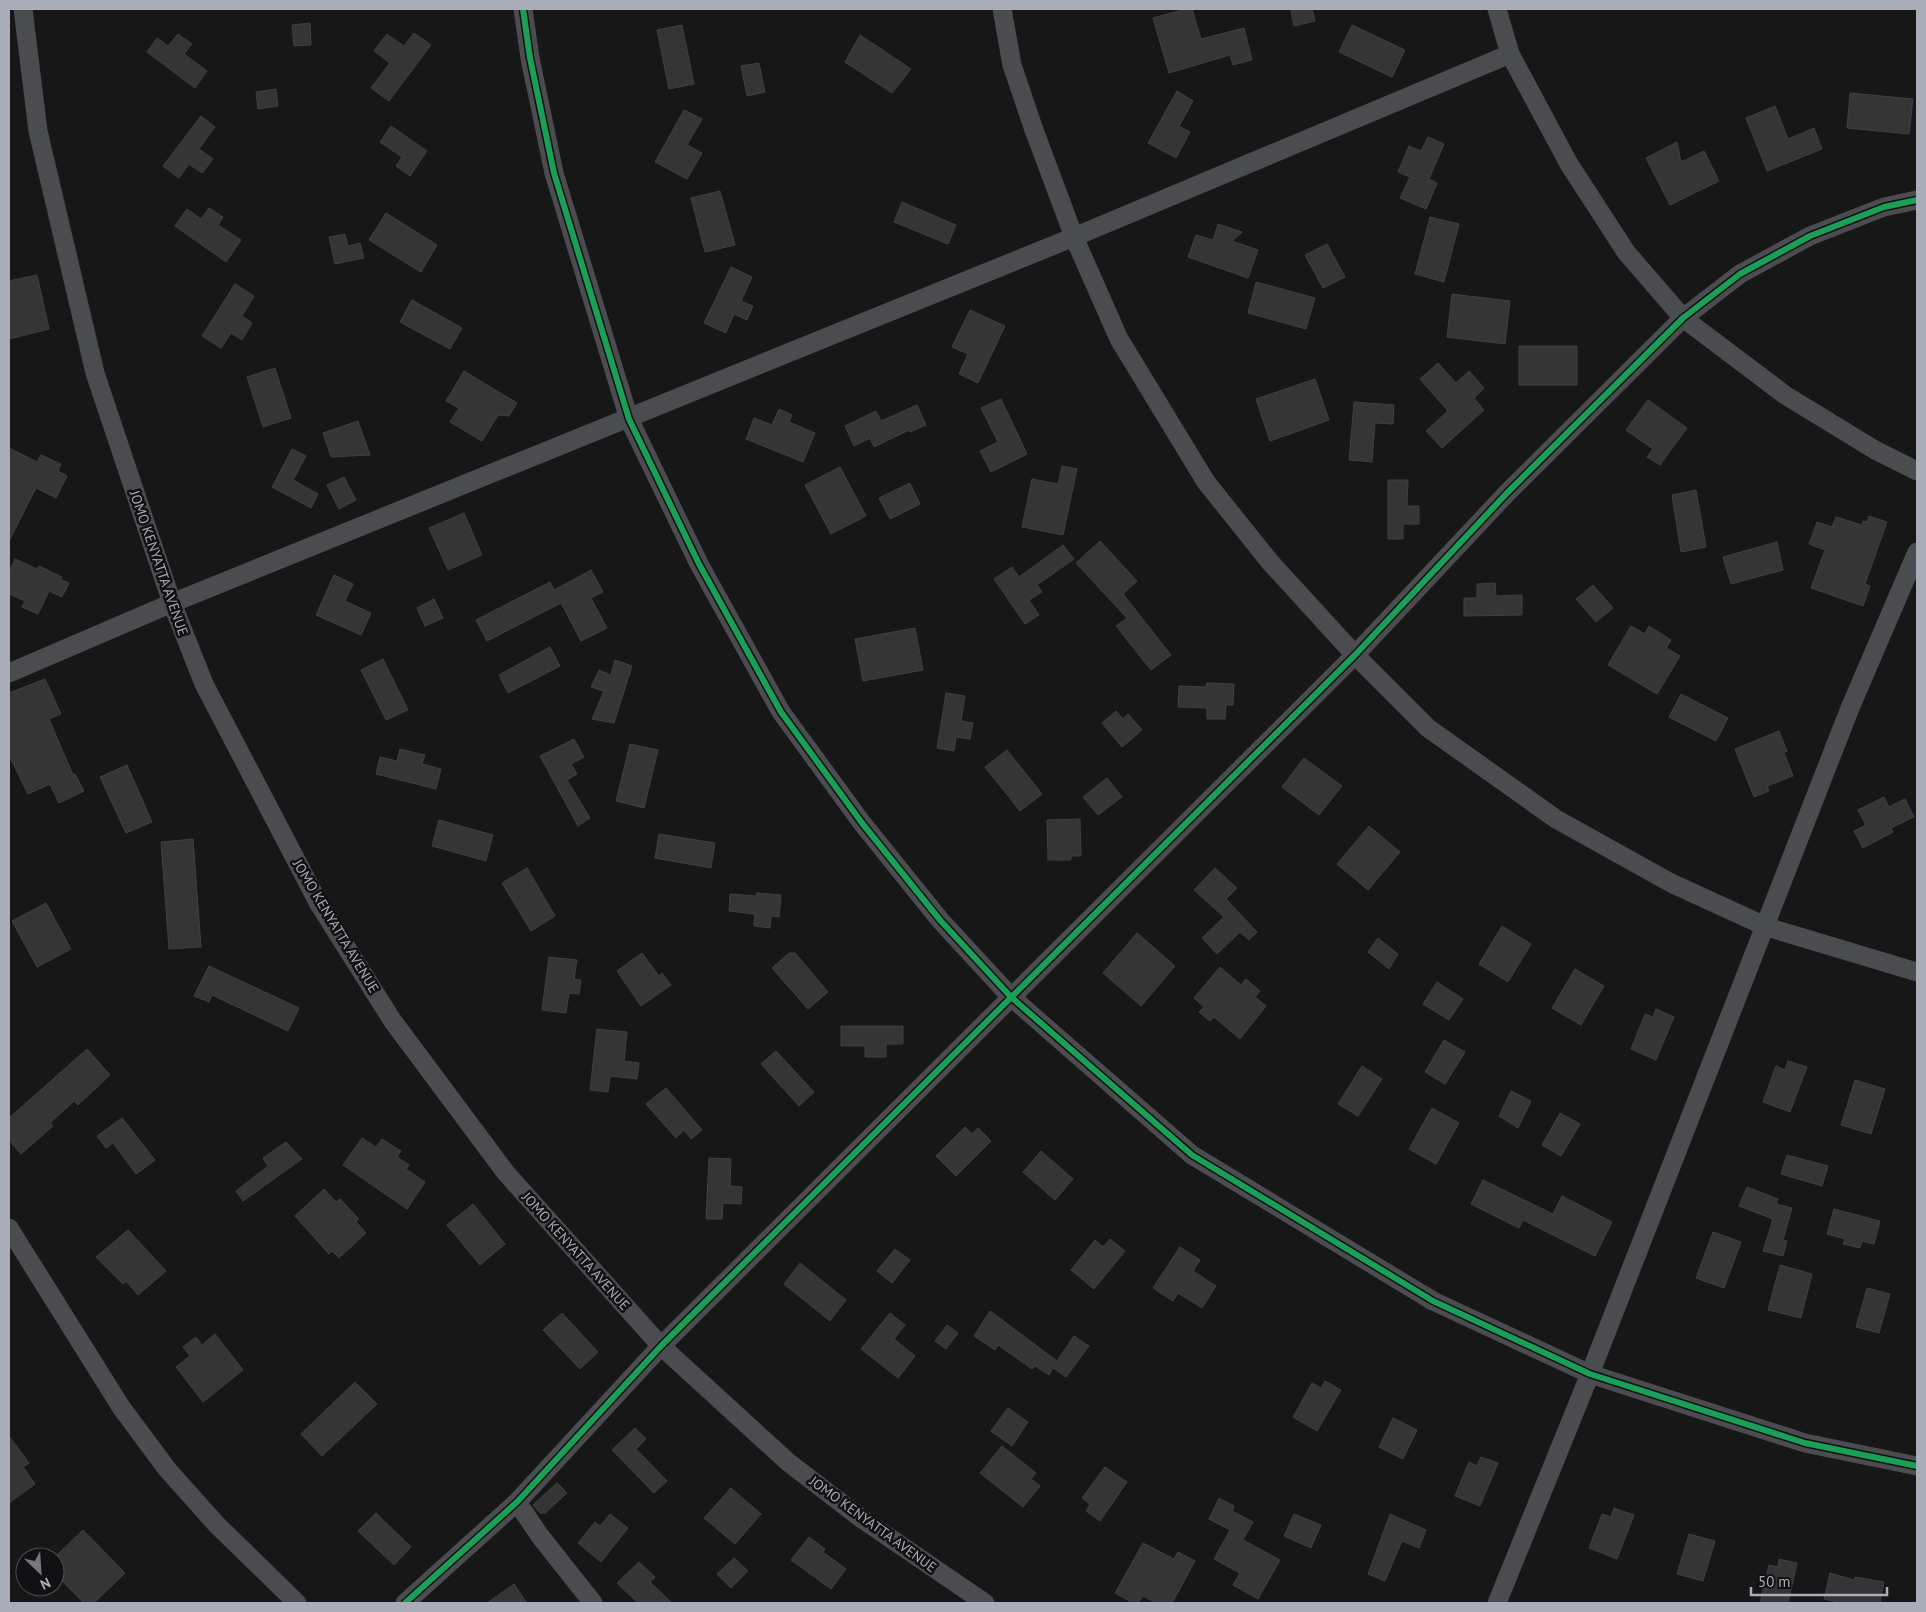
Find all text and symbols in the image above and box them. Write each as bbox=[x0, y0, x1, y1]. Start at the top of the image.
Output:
street label: JOMO KENYATTA AVENUE bbox=[125, 487, 192, 638]
street label: JOMO KENYATTA AVENUE bbox=[289, 855, 383, 996]
street label: JOMO KENYATTA AVENUE bbox=[518, 1188, 634, 1314]
street label: JOMO KENYATTA AVENUE bbox=[805, 1471, 940, 1576]
north arrow bbox=[15, 1547, 65, 1597]
scale bar bbox=[1751, 1564, 1887, 1596]
text: 50 m bbox=[1758, 1572, 1791, 1591]
text: N bbox=[38, 1574, 53, 1594]

